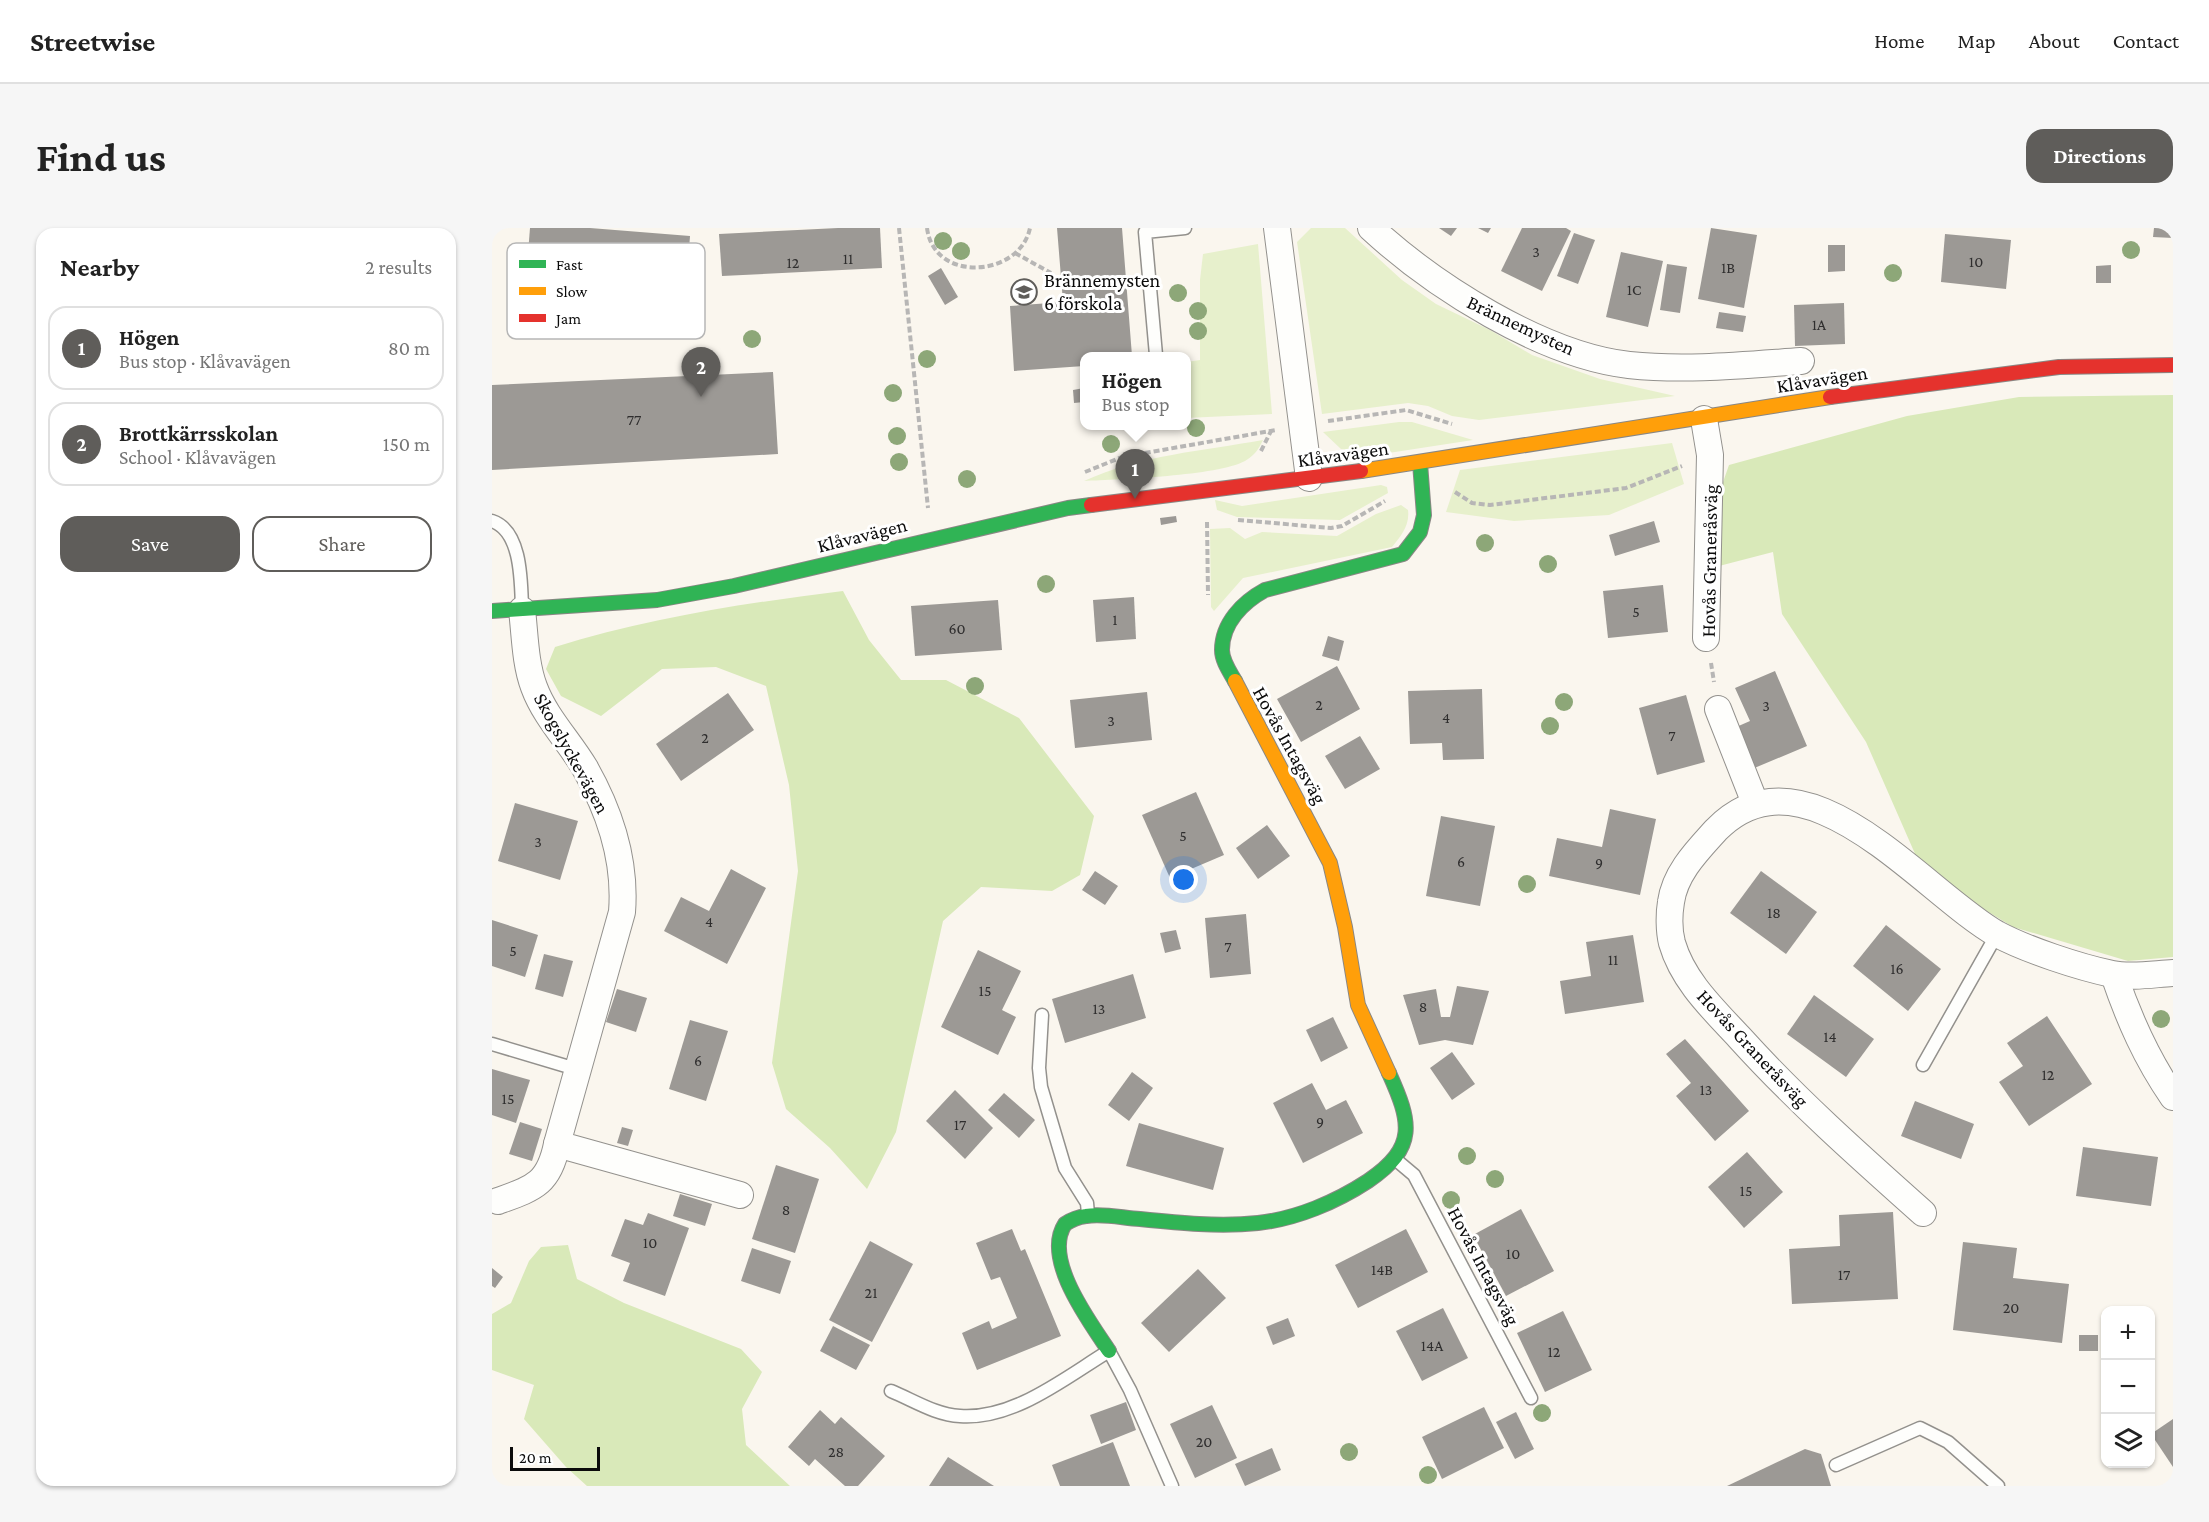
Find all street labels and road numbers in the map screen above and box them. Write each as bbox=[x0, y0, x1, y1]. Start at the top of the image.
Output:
street label: Brännemysten bbox=[1463, 290, 1579, 361]
street label: Klåvavägen bbox=[1775, 361, 1869, 398]
street label: Klåvavägen bbox=[1296, 437, 1390, 472]
street label: Hovås Graneråsväg bbox=[1697, 484, 1722, 638]
street label: Klåvavägen bbox=[815, 513, 910, 558]
street label: Hovås Intagsväg bbox=[1248, 682, 1332, 808]
street label: Skogslyckevägen bbox=[529, 689, 614, 818]
street label: Hovås Graneråsväg bbox=[1692, 985, 1813, 1112]
street label: Hovås Intagsväg bbox=[1443, 1203, 1525, 1330]

